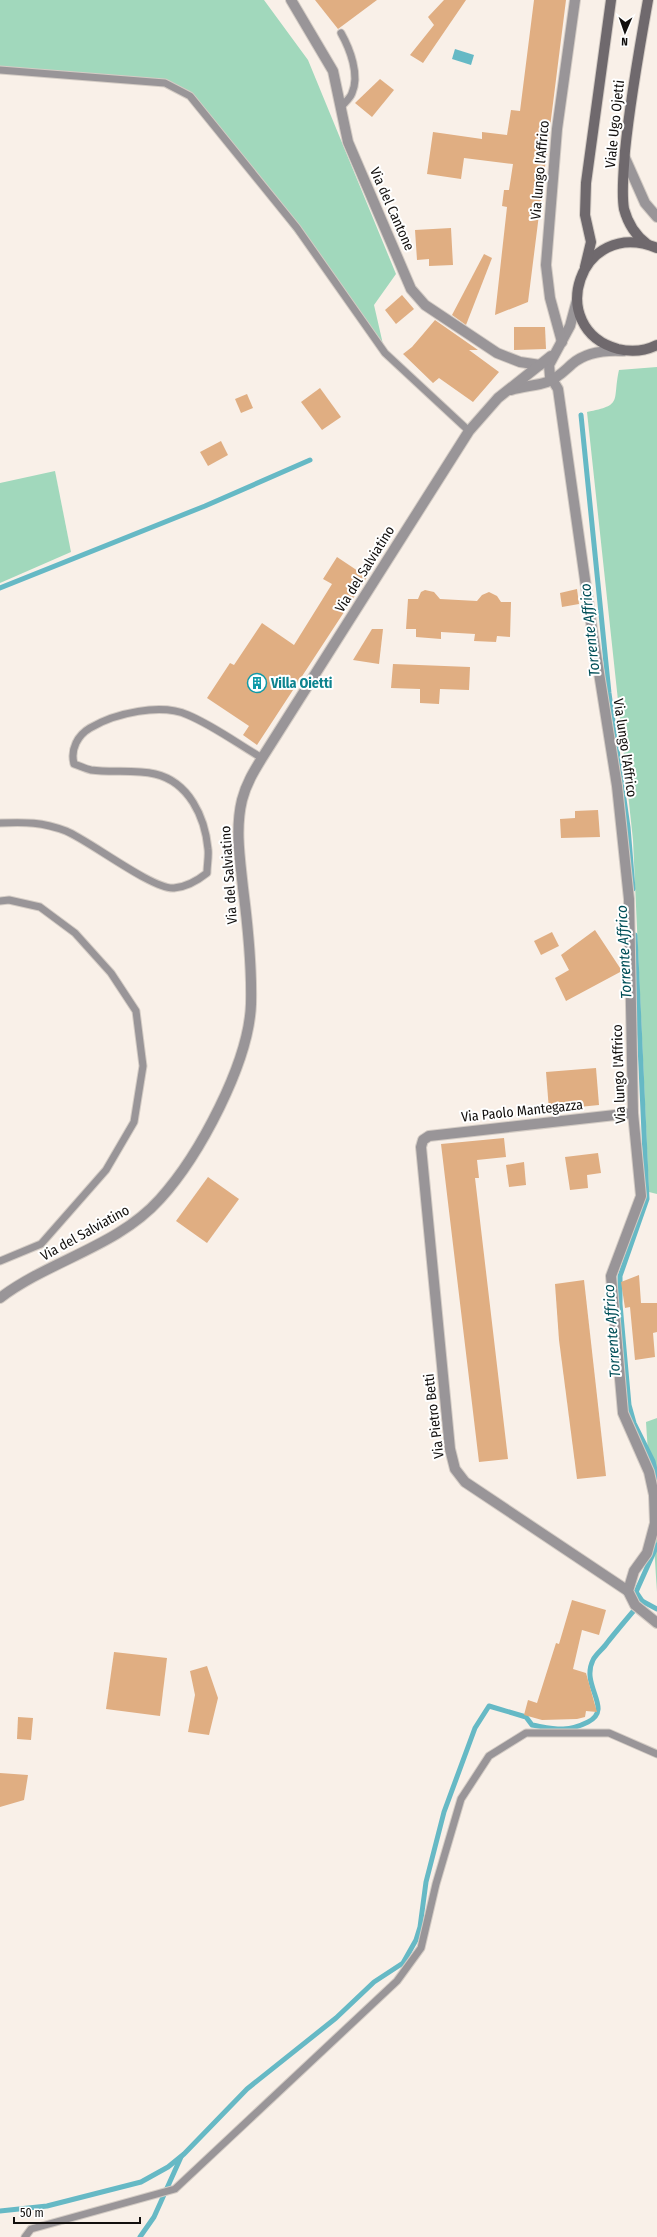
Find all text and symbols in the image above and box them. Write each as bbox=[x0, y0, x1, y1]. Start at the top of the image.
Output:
north arrow bbox=[605, 12, 645, 52]
text: N bbox=[621, 35, 628, 48]
street label: Viale Ugo Ojetti bbox=[602, 79, 628, 169]
street label: Via lungo l'Affrico bbox=[527, 120, 553, 220]
street label: Via del Cantone bbox=[366, 165, 418, 253]
street label: Via del Salviatino bbox=[332, 523, 398, 615]
water label: Torrente Affrico bbox=[576, 582, 604, 678]
building icon: Villa Oietti bbox=[246, 672, 268, 694]
place label: Villa Oietti bbox=[270, 675, 333, 692]
street label: Via lungo l'Affrico bbox=[610, 698, 640, 798]
street label: Via del Salviatino bbox=[217, 825, 241, 925]
water label: Torrente Affrico bbox=[613, 905, 635, 999]
street label: Via lungo l'Affrico bbox=[609, 1024, 629, 1124]
street label: Via Paolo Mantegazza bbox=[460, 1096, 584, 1126]
street label: Via del Salviatino bbox=[38, 1202, 132, 1264]
water label: Torrente Affrico bbox=[600, 1284, 624, 1378]
street label: Via Pietro Betti bbox=[420, 1373, 448, 1459]
scale bar bbox=[14, 2199, 140, 2225]
text: 50 m bbox=[20, 2206, 44, 2220]

